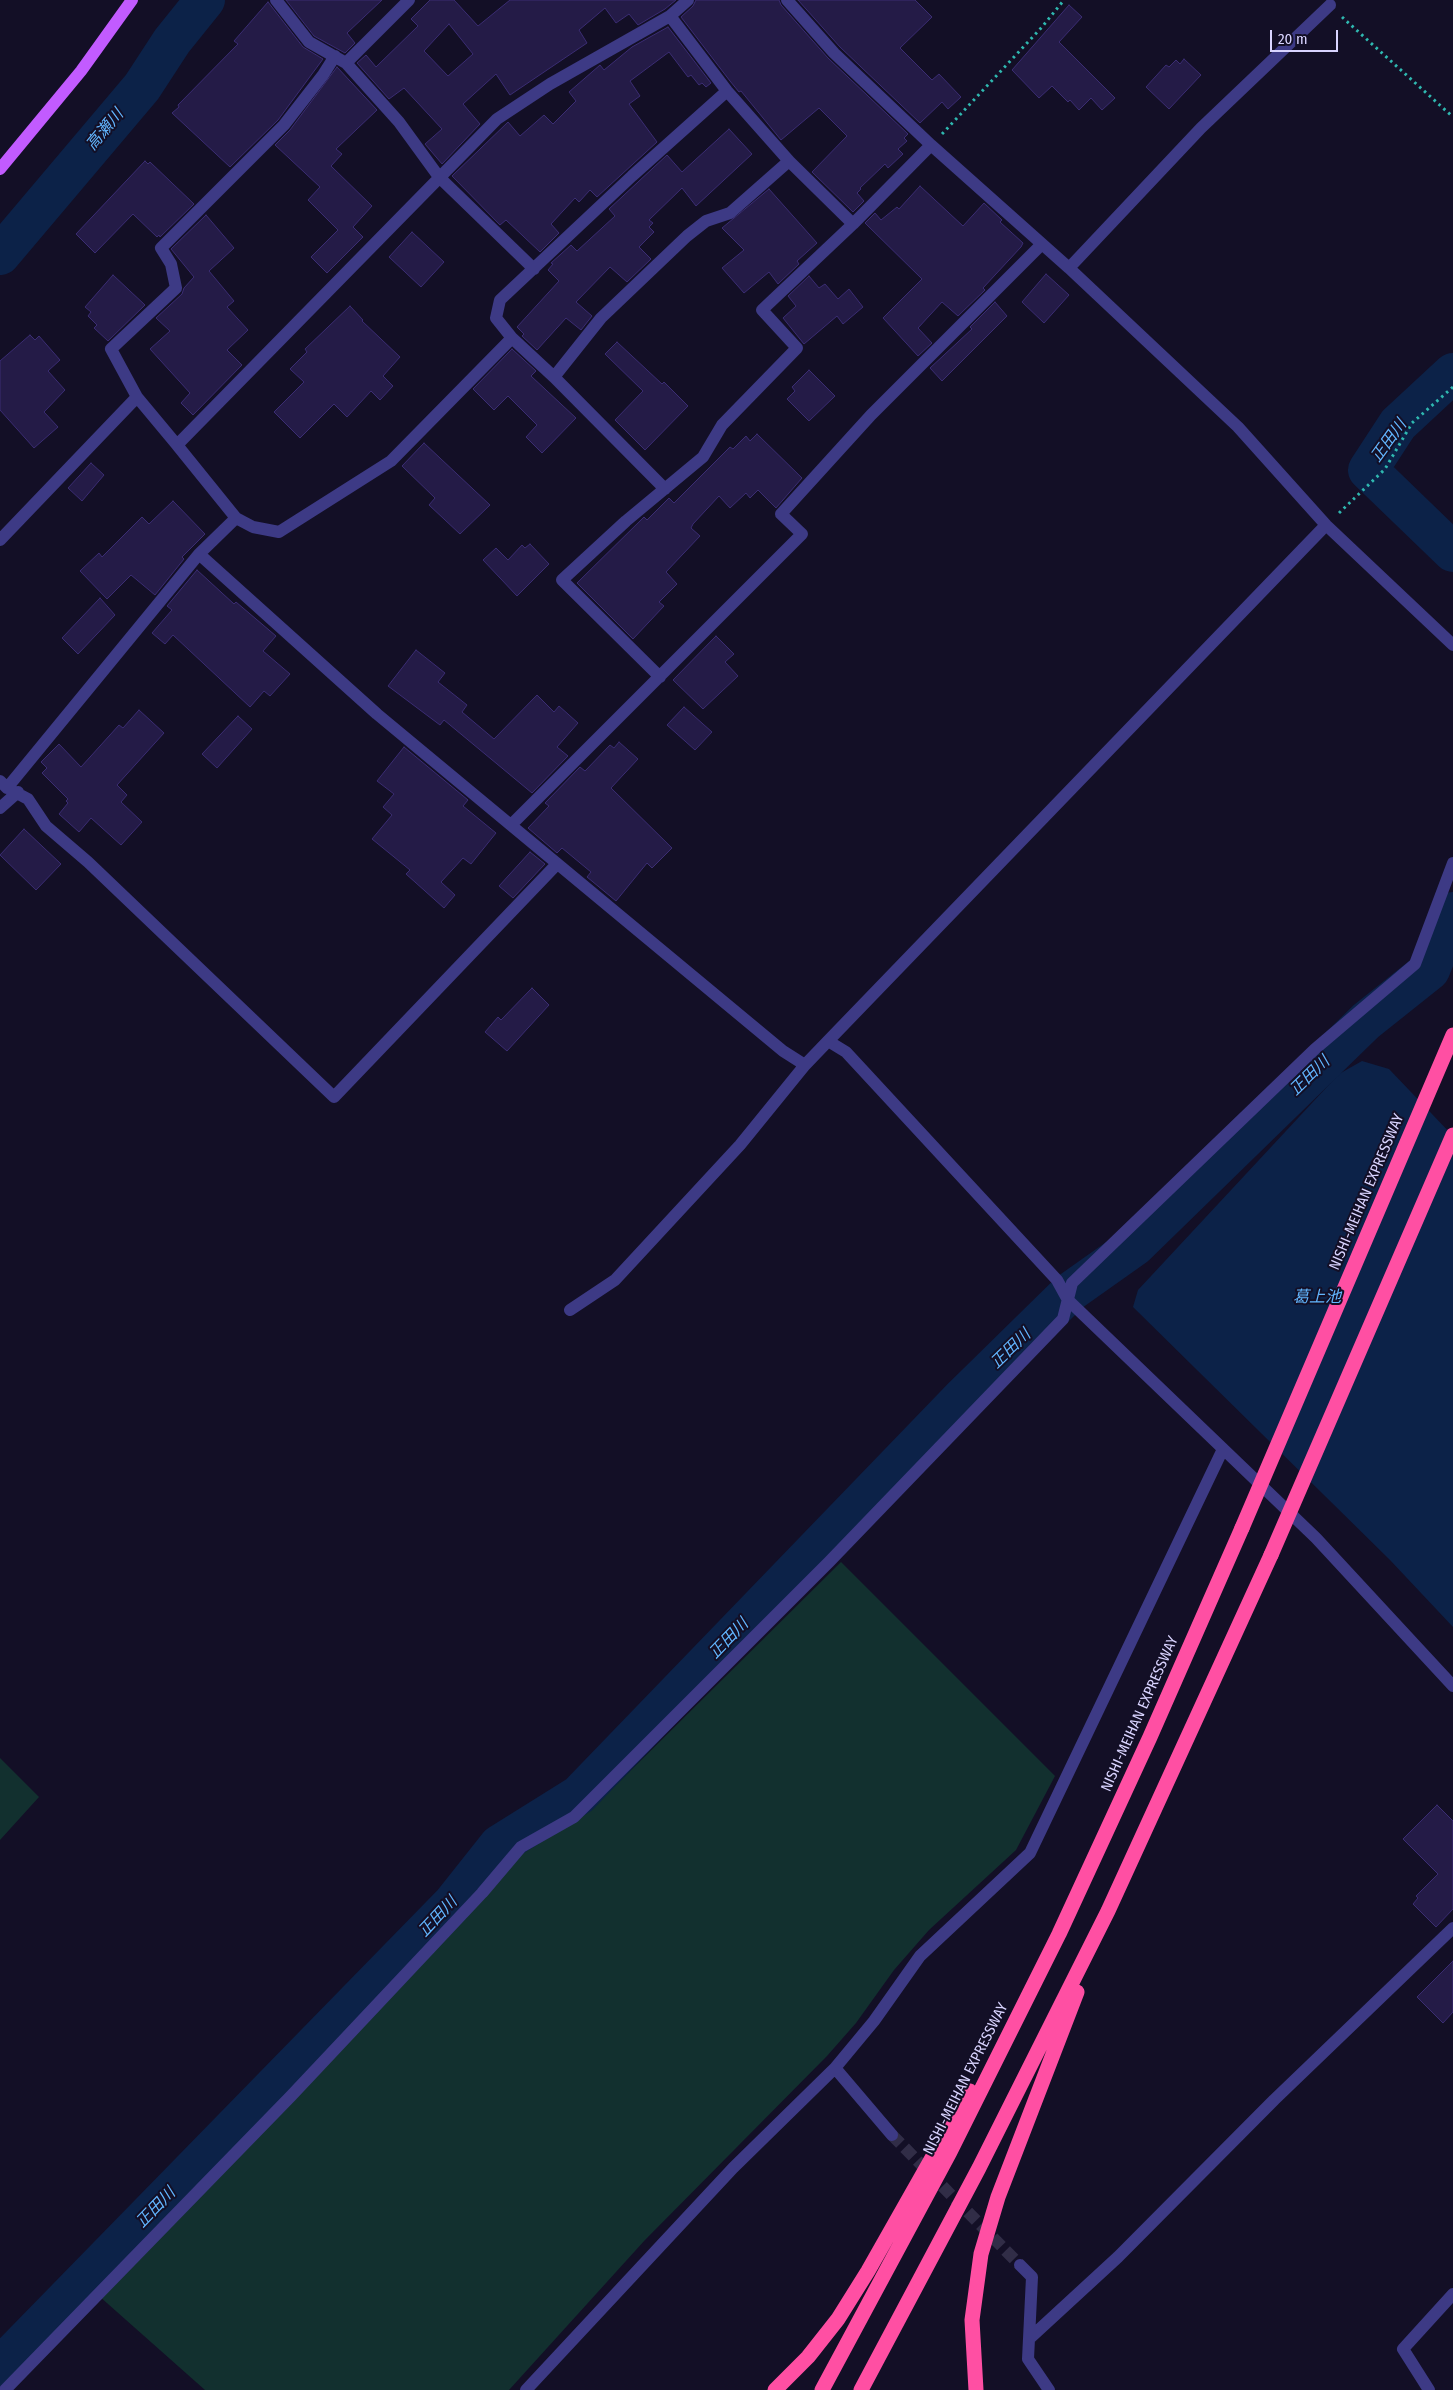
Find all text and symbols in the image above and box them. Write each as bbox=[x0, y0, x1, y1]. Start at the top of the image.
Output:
scale bar bbox=[1273, 20, 1340, 52]
text: 20 m bbox=[1278, 30, 1308, 48]
water label: 高瀬川 bbox=[82, 105, 128, 155]
water label: 正田川 bbox=[1367, 416, 1411, 466]
water label: 正田川 bbox=[1286, 1052, 1334, 1100]
street label: NISHI-MEIHAN EXPRESSWAY bbox=[1326, 1111, 1408, 1273]
water label: 葛上池 bbox=[1293, 1288, 1341, 1308]
water label: 正田川 bbox=[987, 1325, 1035, 1373]
water label: 正田川 bbox=[705, 1615, 753, 1663]
street label: NISHI-MEIHAN EXPRESSWAY bbox=[1098, 1634, 1182, 1794]
water label: 正田川 bbox=[415, 1893, 461, 1941]
street label: NISHI-MEIHAN EXPRESSWAY bbox=[920, 2000, 1012, 2158]
water label: 正田川 bbox=[132, 2184, 180, 2232]

